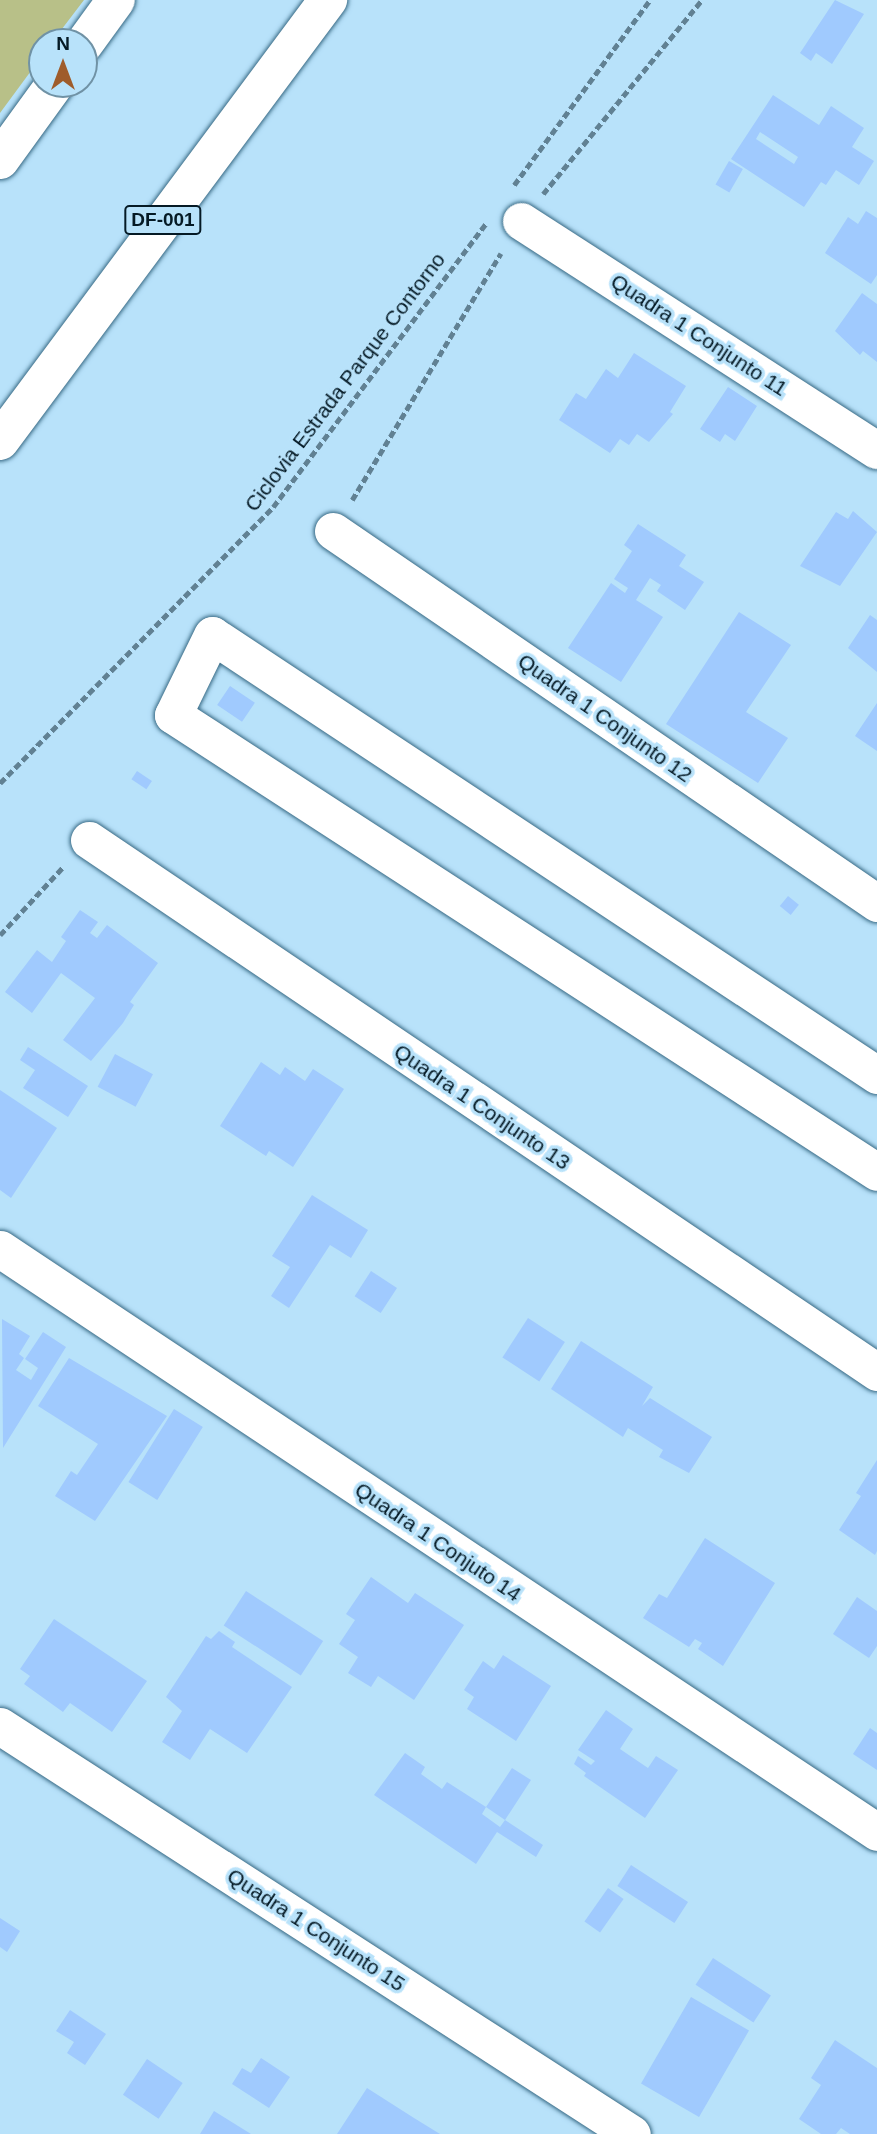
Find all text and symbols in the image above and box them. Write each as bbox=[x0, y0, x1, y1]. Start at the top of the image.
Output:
north arrow bbox=[28, 28, 98, 98]
text: N bbox=[56, 33, 70, 54]
road number: DF-001 bbox=[123, 204, 203, 235]
street label: Ciclovia Estrada Parque Contorno bbox=[239, 248, 451, 516]
street label: Quadra 1 Conjunto 11 bbox=[606, 269, 792, 401]
street label: Quadra 1 Conjunto 12 bbox=[513, 648, 697, 788]
street label: Quadra 1 Conjunto 13 bbox=[389, 1039, 575, 1175]
street label: Quadra 1 Conjuto 14 bbox=[350, 1477, 526, 1607]
street label: Quadra 1 Conjunto 15 bbox=[222, 1863, 410, 1997]

